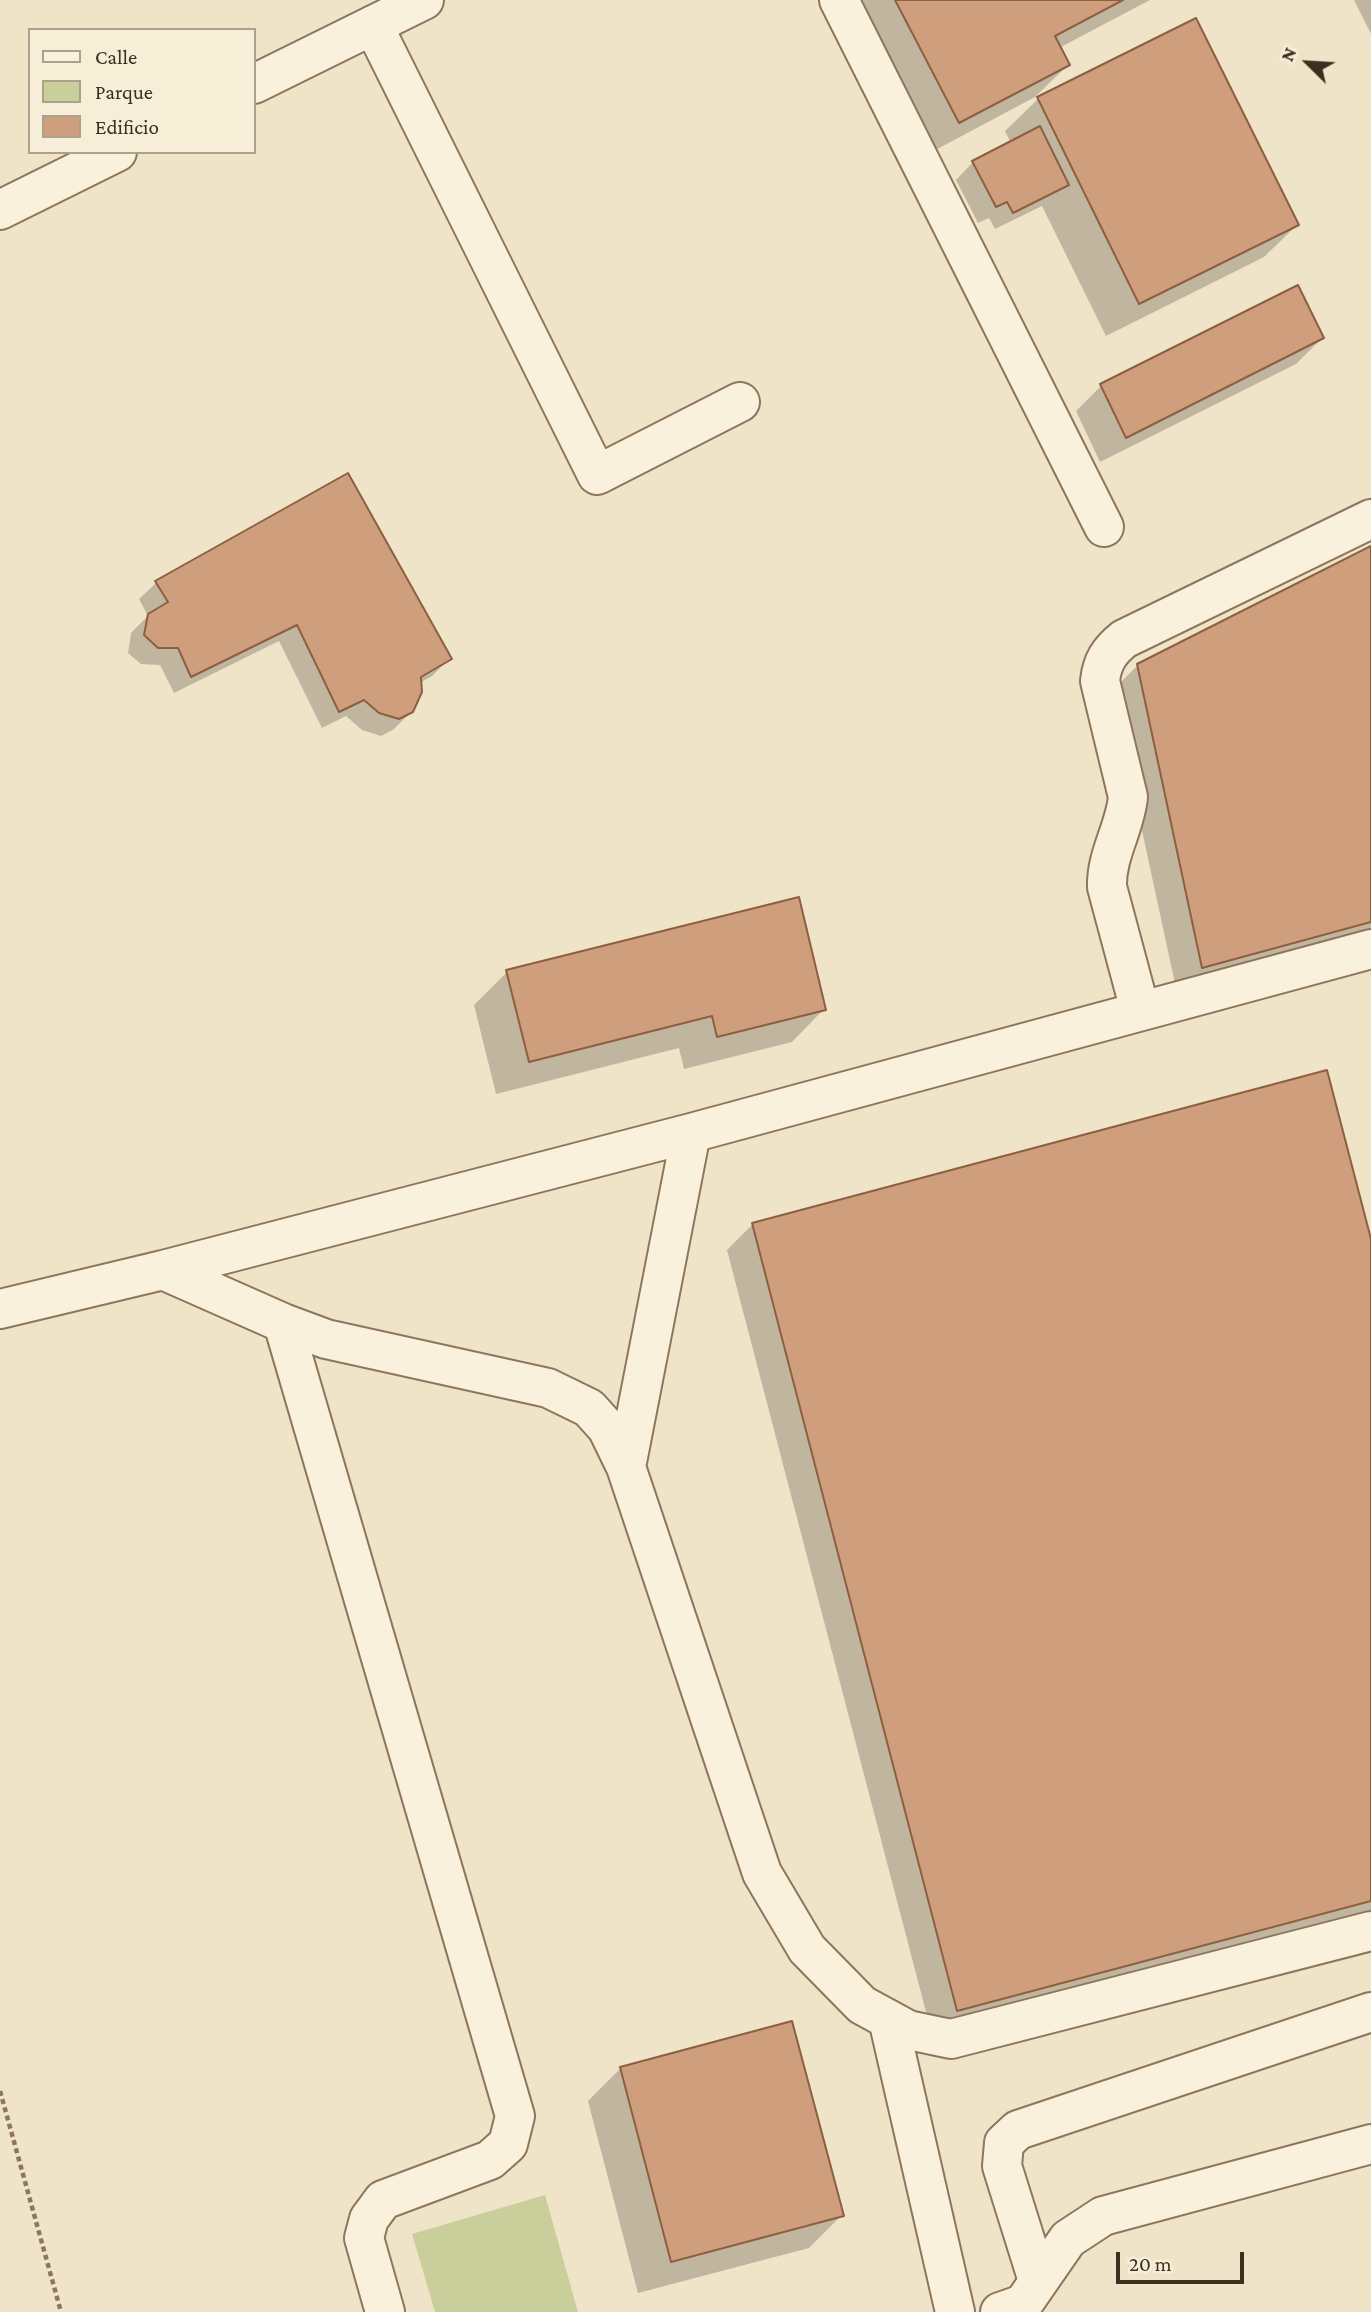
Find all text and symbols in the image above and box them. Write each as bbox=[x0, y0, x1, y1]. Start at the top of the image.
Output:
legend bbox=[28, 28, 256, 154]
north arrow bbox=[1273, 28, 1343, 98]
text: N bbox=[1276, 44, 1301, 64]
text: Calle bbox=[95, 45, 137, 69]
text: Parque bbox=[95, 80, 153, 104]
text: Edificio bbox=[95, 115, 159, 139]
scale bar bbox=[1119, 2238, 1247, 2282]
text: 20 m bbox=[1129, 2252, 1172, 2276]

